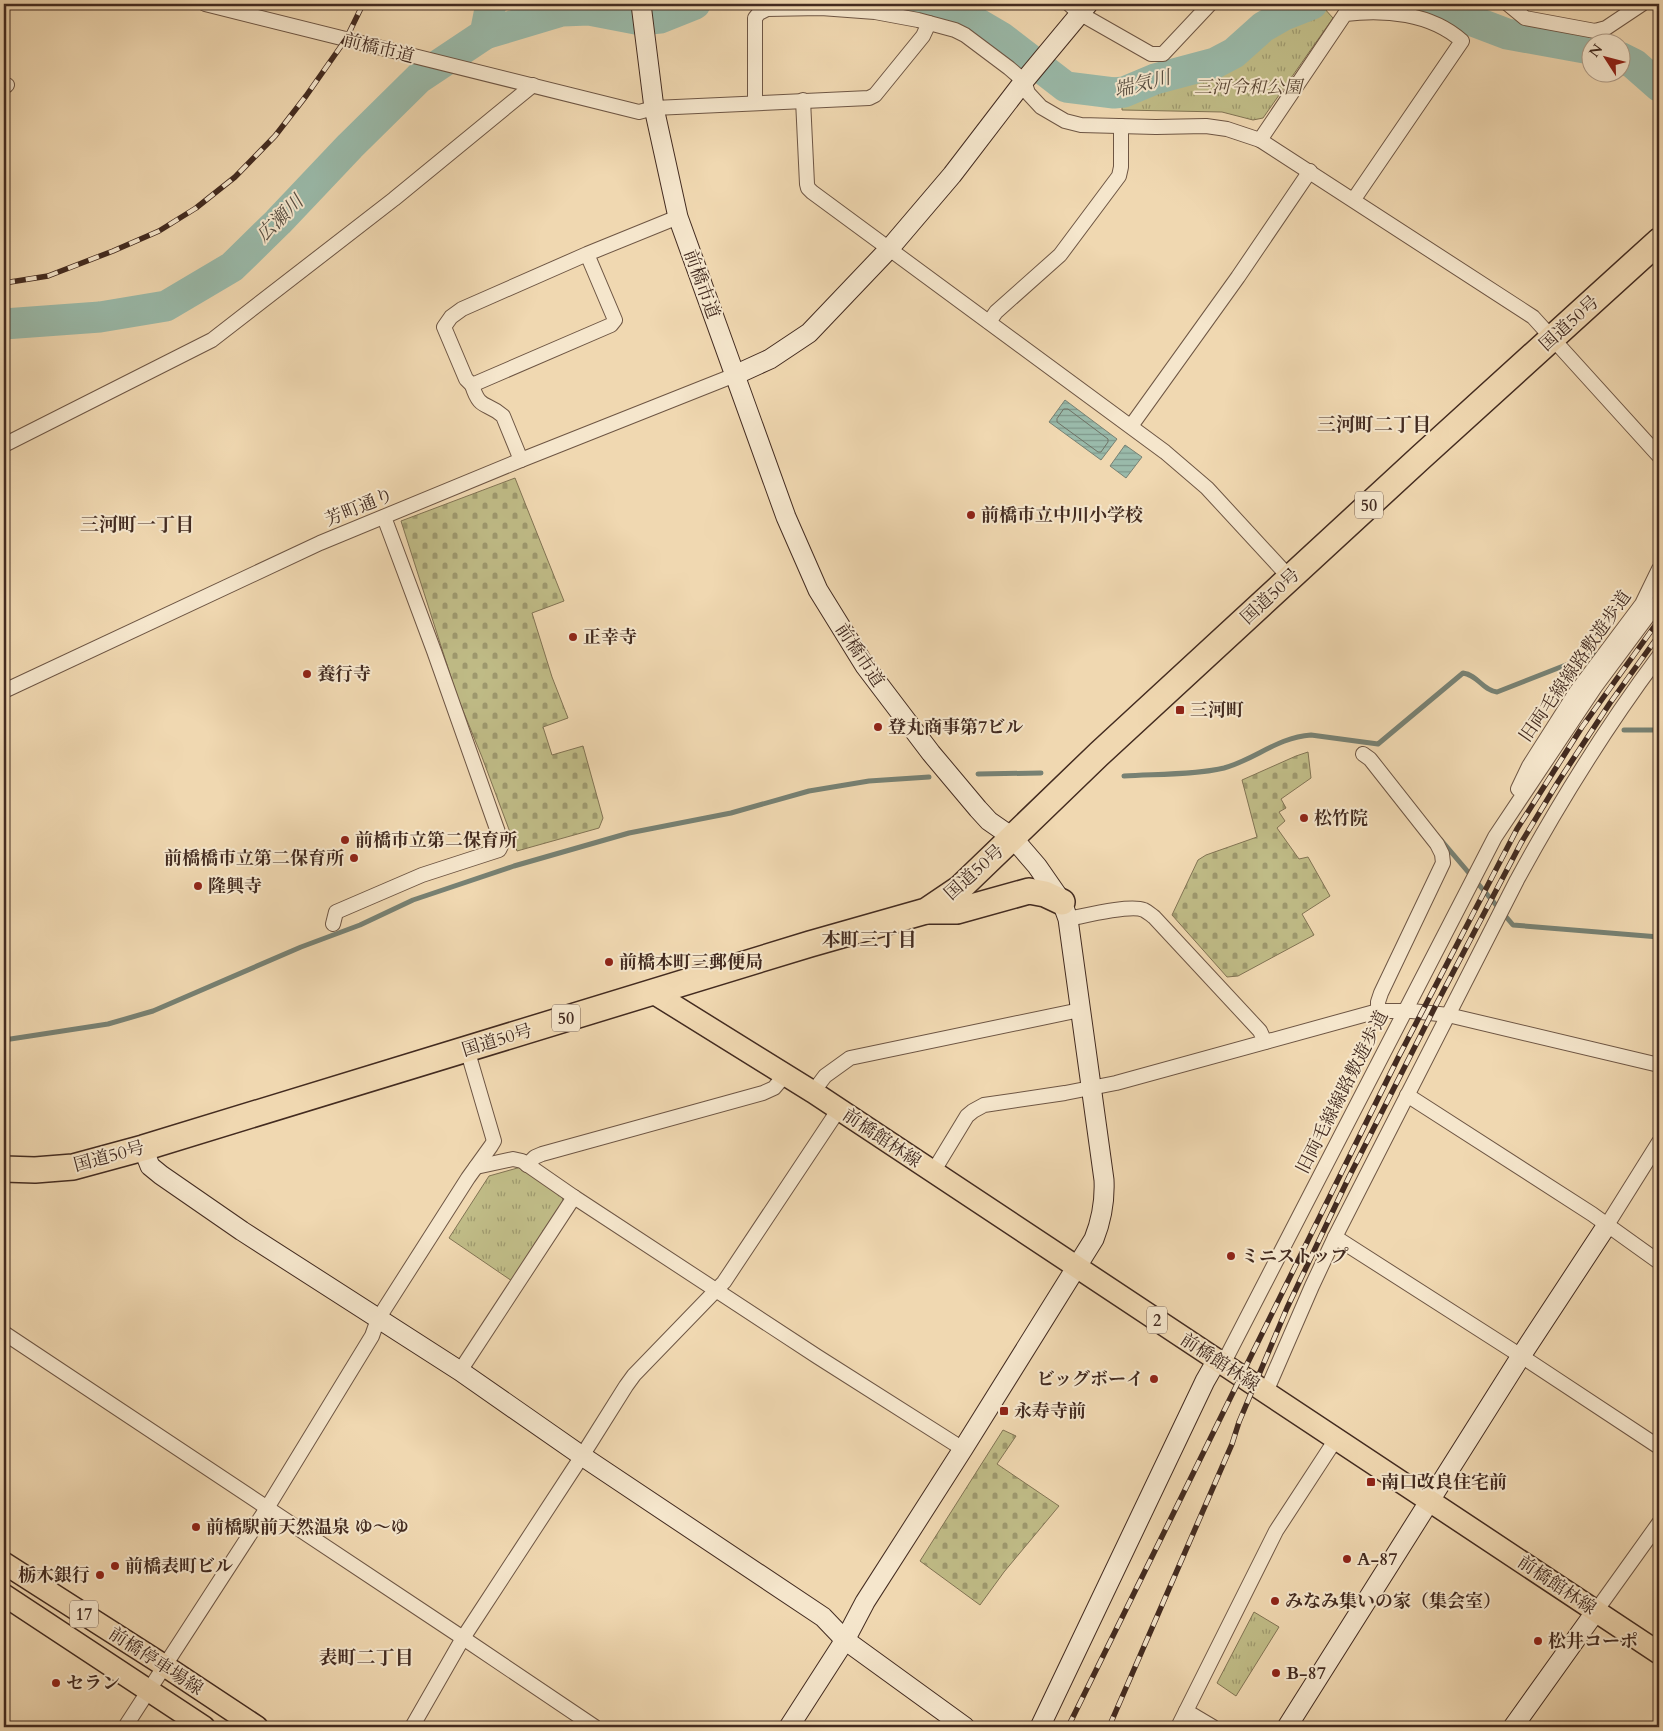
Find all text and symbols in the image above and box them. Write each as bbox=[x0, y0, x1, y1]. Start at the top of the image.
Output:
street label: 前橋市道 bbox=[341, 28, 417, 69]
north arrow bbox=[1580, 32, 1630, 82]
text: N bbox=[1585, 40, 1607, 61]
water label: 端気川 bbox=[1111, 64, 1175, 103]
park label: 三河令和公園 bbox=[1194, 75, 1305, 100]
water label: 広瀬川 bbox=[250, 188, 310, 248]
street label: 前橋市道 bbox=[677, 246, 726, 322]
street label: 国道50号 bbox=[1534, 290, 1605, 357]
district label: 三河町二丁目 bbox=[1317, 412, 1431, 438]
street label: 芳町通り bbox=[321, 482, 397, 533]
road number: 50 bbox=[1355, 492, 1383, 518]
place label: 前橋市立中川小学校 bbox=[981, 503, 1143, 528]
marker: 前橋市立中川小学校 bbox=[965, 509, 977, 521]
district label: 三河町一丁目 bbox=[80, 512, 194, 538]
street label: 国道50号 bbox=[1235, 563, 1305, 630]
street label: 旧両毛線線路敷遊歩道 bbox=[1514, 585, 1637, 747]
street label: 前橋市道 bbox=[829, 618, 890, 692]
place label: 正幸寺 bbox=[583, 625, 637, 650]
marker: 正幸寺 bbox=[567, 631, 579, 643]
place label: 養行寺 bbox=[317, 662, 371, 687]
marker: 養行寺 bbox=[301, 668, 313, 680]
place label: 三河町 bbox=[1190, 698, 1244, 723]
marker: 三河町 bbox=[1174, 704, 1186, 716]
place label: 登丸商事第7ビル bbox=[888, 715, 1023, 740]
marker: 登丸商事第7ビル bbox=[872, 721, 884, 733]
place label: 松竹院 bbox=[1314, 806, 1368, 831]
marker: 松竹院 bbox=[1298, 812, 1310, 824]
place label: 前橋市立第二保育所 bbox=[355, 828, 517, 853]
marker: 前橋市立第二保育所 bbox=[339, 834, 351, 846]
street label: 国道50号 bbox=[939, 839, 1010, 906]
place label: 前橋橋市立第二保育所 bbox=[164, 846, 344, 871]
marker: 前橋橋市立第二保育所 bbox=[348, 852, 360, 864]
place label: 隆興寺 bbox=[208, 874, 262, 899]
marker: 隆興寺 bbox=[192, 880, 204, 892]
district label: 本町三丁目 bbox=[821, 927, 917, 953]
place label: 前橋本町三郵便局 bbox=[619, 950, 763, 975]
marker: 前橋本町三郵便局 bbox=[603, 956, 615, 968]
road number: 50 bbox=[552, 1004, 580, 1032]
street label: 旧両毛線線路敷遊歩道 bbox=[1290, 1006, 1394, 1178]
street label: 国道50号 bbox=[459, 1018, 535, 1063]
street label: 前橋館林線 bbox=[837, 1103, 926, 1174]
street label: 国道50号 bbox=[71, 1135, 147, 1178]
place label: ミニストップ bbox=[1241, 1244, 1348, 1269]
marker: ミニストップ bbox=[1225, 1250, 1237, 1262]
road number: 2 bbox=[1147, 1306, 1167, 1334]
street label: 前橋館林線 bbox=[1175, 1327, 1264, 1397]
place label: ビッグボーイ bbox=[1037, 1367, 1144, 1392]
marker: ビッグボーイ bbox=[1148, 1373, 1160, 1385]
place label: 永寿寺前 bbox=[1014, 1399, 1086, 1424]
marker: 永寿寺前 bbox=[998, 1405, 1010, 1417]
place label: 南口改良住宅前 bbox=[1381, 1470, 1507, 1495]
marker: 南口改良住宅前 bbox=[1365, 1476, 1377, 1488]
place label: 前橋駅前天然温泉 ゆ～ゆ bbox=[206, 1515, 409, 1540]
marker: 前橋駅前天然温泉 ゆ～ゆ bbox=[190, 1521, 202, 1533]
place label: A-87 bbox=[1357, 1547, 1398, 1572]
street label: 前橋館林線 bbox=[1512, 1550, 1601, 1621]
marker: A-87 bbox=[1341, 1553, 1353, 1565]
place label: 前橋表町ビル bbox=[125, 1554, 233, 1579]
marker: 前橋表町ビル bbox=[109, 1560, 121, 1572]
place label: 栃木銀行 bbox=[18, 1563, 90, 1588]
marker: 栃木銀行 bbox=[94, 1569, 106, 1581]
place label: みなみ集いの家（集会室） bbox=[1285, 1589, 1501, 1614]
marker: みなみ集いの家（集会室） bbox=[1269, 1595, 1281, 1607]
road number: 17 bbox=[70, 1600, 98, 1628]
street label: 前橋停車場線 bbox=[104, 1622, 208, 1701]
place label: 松井コーポ bbox=[1548, 1629, 1638, 1654]
marker: 松井コーポ bbox=[1532, 1635, 1544, 1647]
district label: 表町二丁目 bbox=[318, 1645, 414, 1671]
place label: B-87 bbox=[1286, 1661, 1326, 1686]
marker: B-87 bbox=[1270, 1667, 1282, 1679]
place label: セラン bbox=[66, 1671, 120, 1696]
marker: セラン bbox=[50, 1677, 62, 1689]

